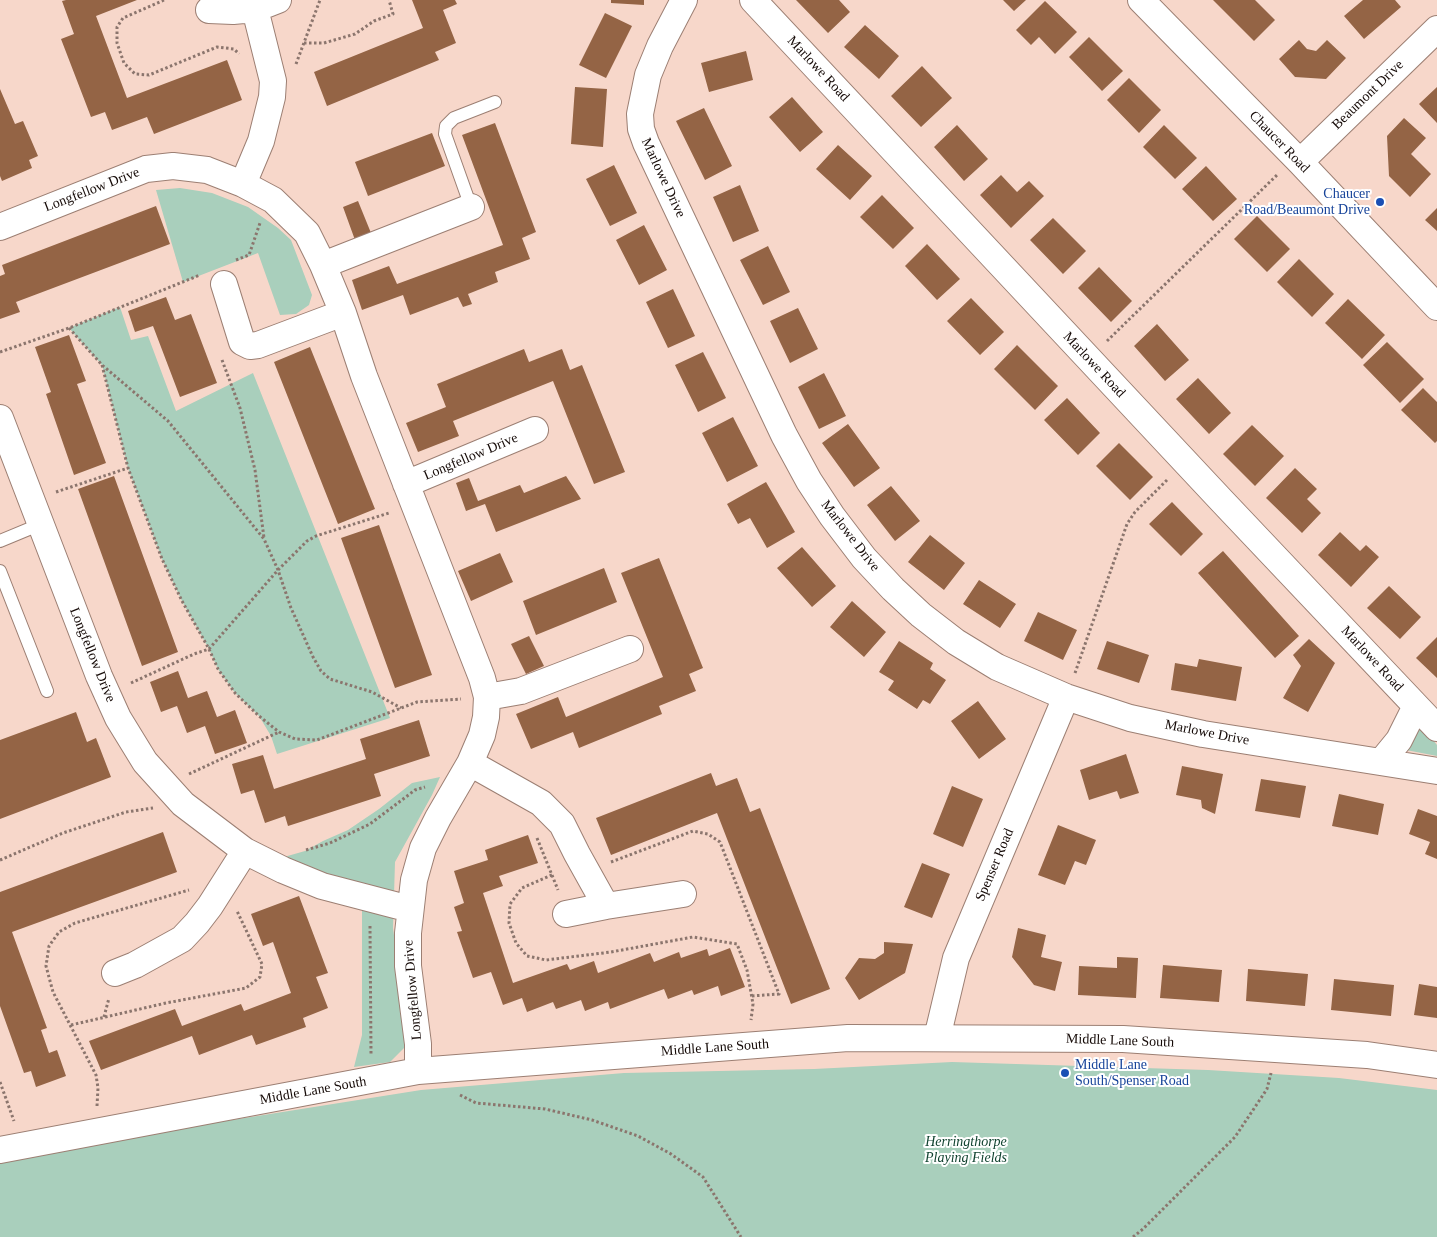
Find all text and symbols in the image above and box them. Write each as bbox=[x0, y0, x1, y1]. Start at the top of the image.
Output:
street label: Marlowe Road bbox=[783, 33, 853, 105]
street label: Beaumont Drive bbox=[1329, 57, 1407, 133]
street label: Chaucer Road bbox=[1245, 108, 1313, 176]
street label: Marlowe Drive bbox=[637, 136, 689, 220]
street label: Longfellow Drive bbox=[42, 164, 142, 216]
place label: Chaucer Road/Beaumont Drive bbox=[1244, 186, 1370, 218]
marker: Chaucer Road/Beaumont Drive bbox=[1374, 196, 1386, 208]
street label: Marlowe Road bbox=[1059, 329, 1129, 401]
street label: Longfellow Drive bbox=[421, 430, 521, 484]
street label: Marlowe Drive bbox=[817, 497, 883, 575]
street label: Longfellow Drive bbox=[65, 605, 119, 705]
street label: Marlowe Road bbox=[1337, 623, 1407, 695]
street label: Marlowe Drive bbox=[1163, 717, 1251, 749]
street label: Spenser Road bbox=[972, 826, 1018, 904]
street label: Longfellow Drive bbox=[400, 939, 426, 1041]
street label: Middle Lane South bbox=[1066, 1031, 1174, 1051]
street label: Middle Lane South bbox=[660, 1036, 770, 1060]
place label: Middle Lane South/Spenser Road bbox=[1075, 1057, 1189, 1090]
marker: Middle Lane South/Spenser Road bbox=[1059, 1067, 1071, 1079]
street label: Middle Lane South bbox=[258, 1073, 368, 1109]
park label: Herringthorpe Playing Fields bbox=[925, 1134, 1007, 1166]

